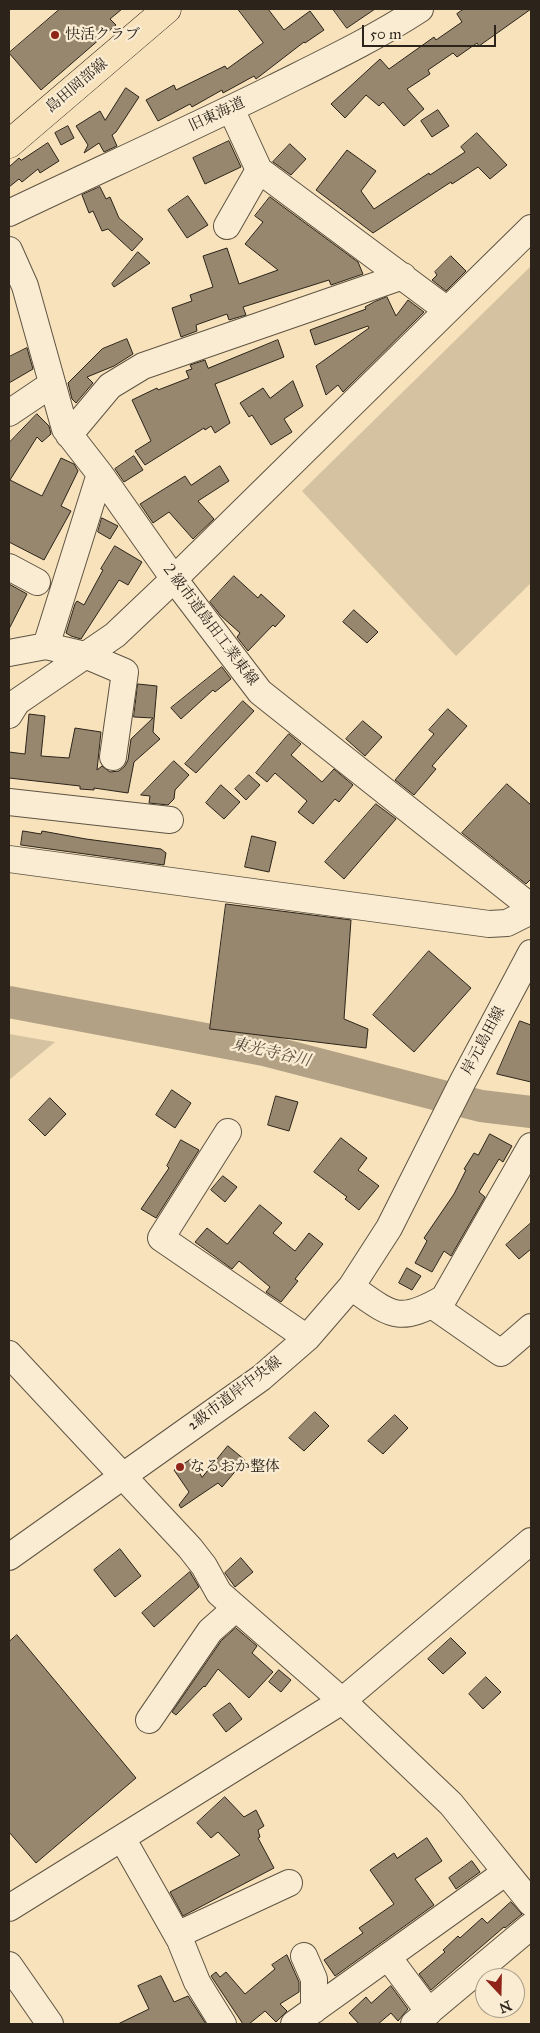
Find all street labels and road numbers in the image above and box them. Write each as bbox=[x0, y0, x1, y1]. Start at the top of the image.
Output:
street label: 島田岡部線 bbox=[42, 55, 112, 117]
street label: 旧東海道 bbox=[186, 94, 248, 136]
street label: ２級市道島田工業東線 bbox=[157, 559, 261, 689]
street label: 岸元島田線 bbox=[458, 1004, 510, 1078]
street label: 2級市道岸中央線 bbox=[185, 1353, 285, 1435]

